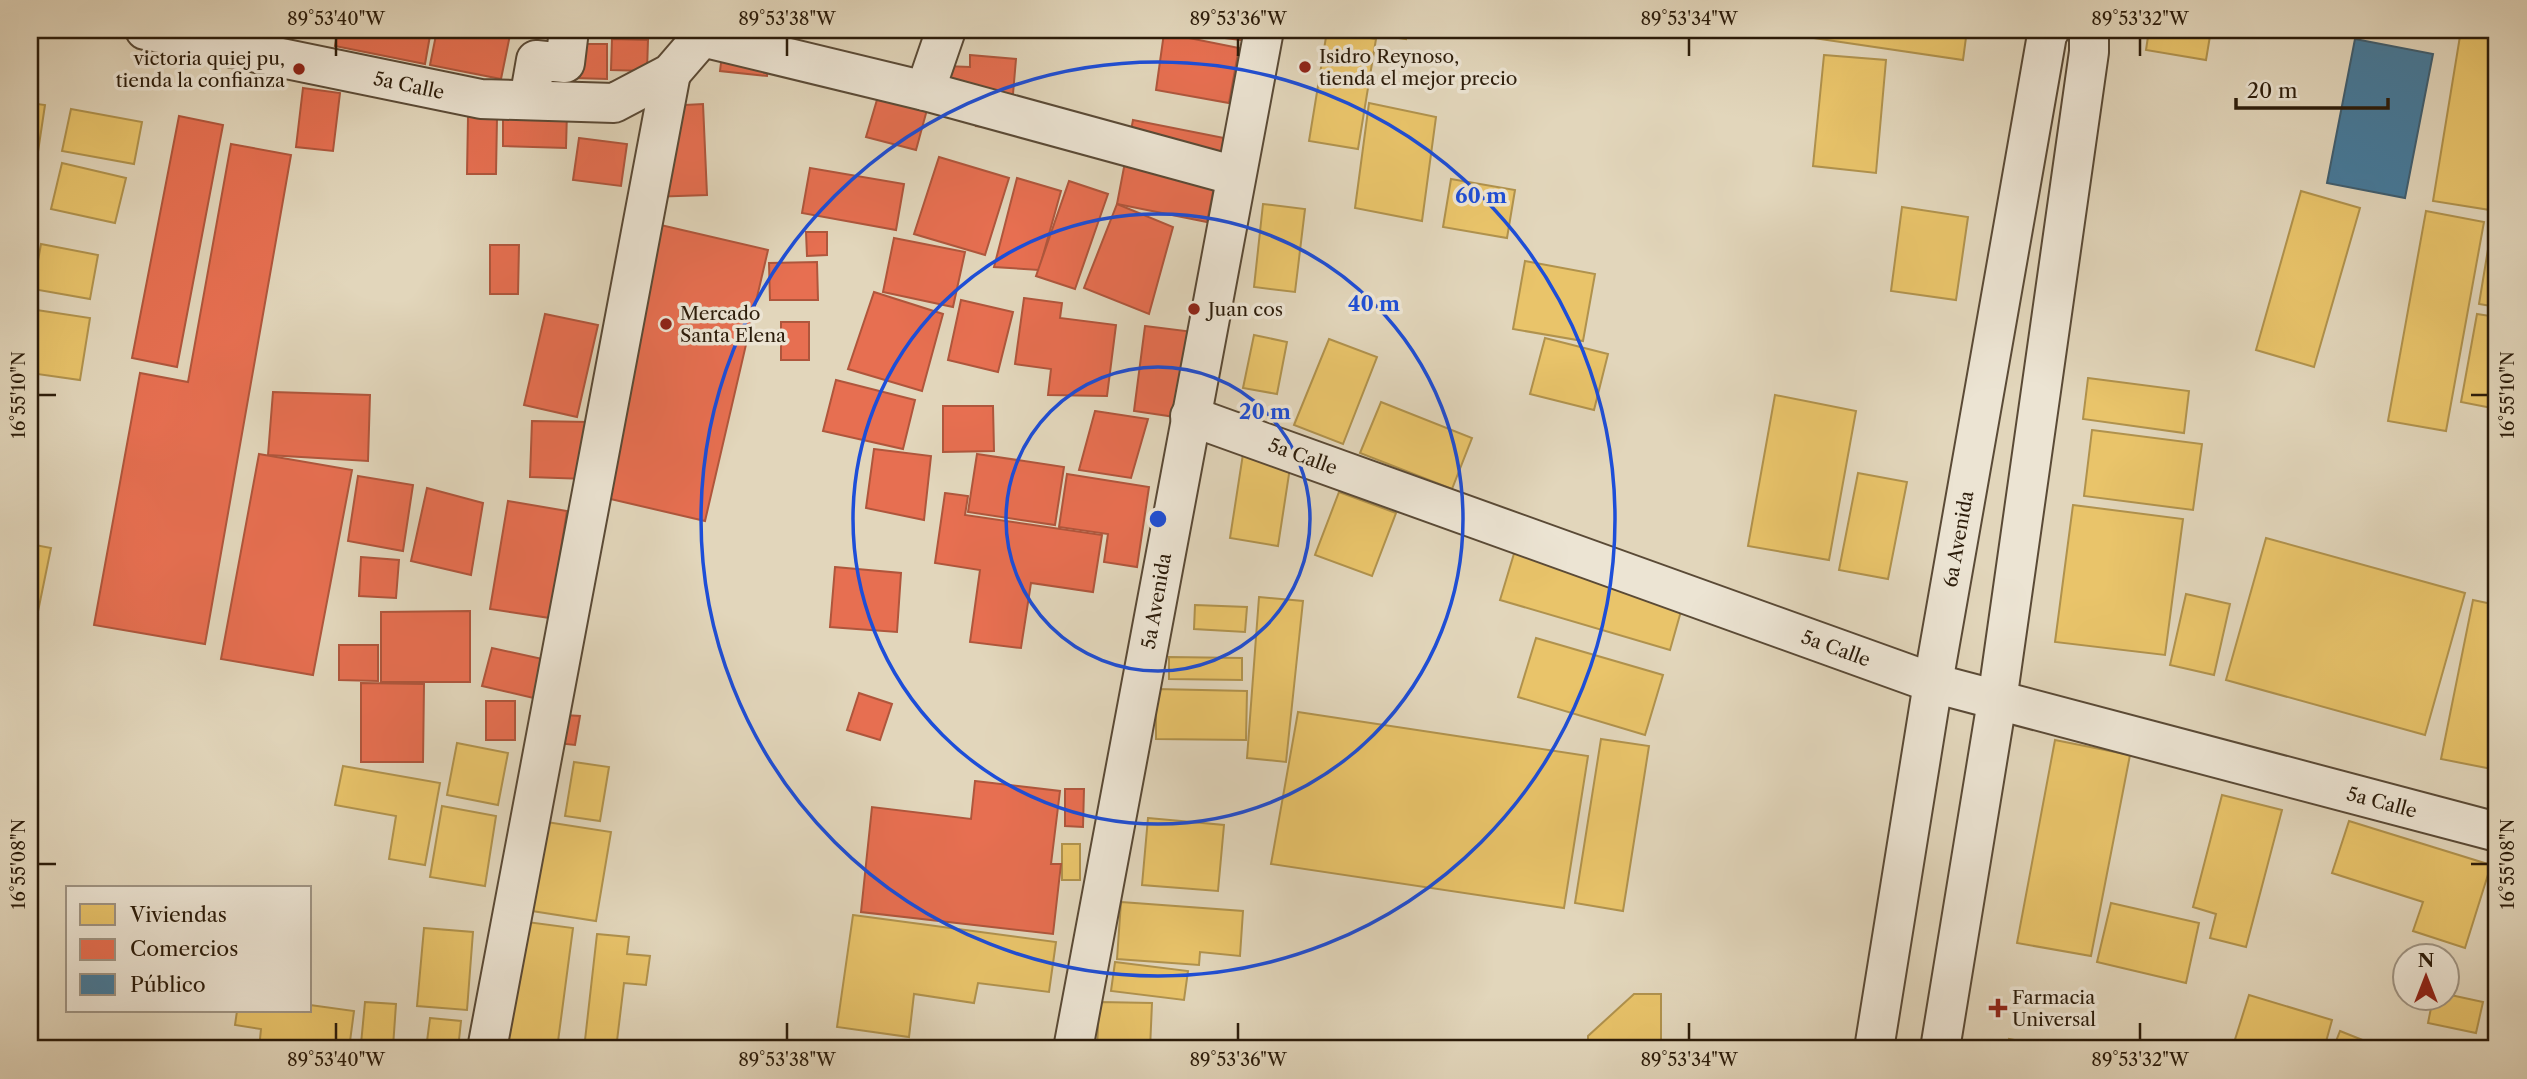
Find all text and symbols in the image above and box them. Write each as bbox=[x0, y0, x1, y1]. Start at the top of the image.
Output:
text: 89°53'40"W bbox=[287, 8, 386, 30]
text: 89°53'38"W bbox=[738, 8, 837, 30]
text: 89°53'36"W bbox=[1189, 8, 1288, 30]
text: 89°53'34"W bbox=[1640, 8, 1739, 30]
text: 89°53'32"W bbox=[2091, 8, 2190, 30]
place label: Isidro Reynoso, tienda el mejor precio bbox=[1319, 45, 1517, 90]
place label: victoria quiej pu, tienda la confianza bbox=[116, 47, 285, 92]
marker: Isidro Reynoso, tienda el mejor precio bbox=[1297, 59, 1313, 75]
marker: victoria quiej pu, tienda la confianza bbox=[291, 61, 307, 77]
scale bar bbox=[2236, 66, 2389, 110]
street label: 5a Calle bbox=[371, 67, 446, 104]
text: 20 m bbox=[2247, 78, 2298, 103]
text: 60 m bbox=[1455, 183, 1507, 208]
text: 40 m bbox=[1348, 291, 1400, 316]
place label: Juan cos bbox=[1205, 298, 1283, 321]
marker: Juan cos bbox=[1186, 301, 1202, 317]
place label: Mercado Santa Elena bbox=[680, 302, 786, 347]
marker: Mercado Santa Elena bbox=[658, 316, 674, 332]
text: 16°55'10"N bbox=[8, 351, 30, 439]
text: 16°55'10"N bbox=[2497, 351, 2519, 439]
text: 20 m bbox=[1239, 399, 1291, 424]
street label: 5a Calle bbox=[1265, 433, 1340, 480]
street label: 6a Avenida bbox=[1939, 489, 1978, 589]
centre of rings bbox=[1146, 507, 1170, 531]
street label: 5a Avenida bbox=[1137, 551, 1176, 651]
street label: 5a Calle bbox=[1798, 625, 1873, 672]
street label: 5a Calle bbox=[2344, 782, 2420, 823]
text: 16°55'08"N bbox=[8, 818, 30, 909]
text: 16°55'08"N bbox=[2497, 818, 2519, 909]
legend bbox=[66, 886, 312, 1012]
text: Viviendas bbox=[129, 902, 227, 927]
text: Comercios bbox=[130, 936, 238, 961]
north arrow bbox=[2390, 942, 2460, 1012]
text: N bbox=[2418, 949, 2434, 972]
text: Público bbox=[130, 972, 206, 997]
place label: Farmacia Universal bbox=[2012, 986, 2096, 1031]
marker: Farmacia Universal bbox=[1990, 1000, 2006, 1016]
text: 89°53'40"W bbox=[287, 1049, 386, 1071]
text: 89°53'38"W bbox=[738, 1049, 837, 1071]
text: 89°53'36"W bbox=[1189, 1049, 1288, 1071]
text: 89°53'34"W bbox=[1640, 1049, 1739, 1071]
text: 89°53'32"W bbox=[2091, 1049, 2190, 1071]

